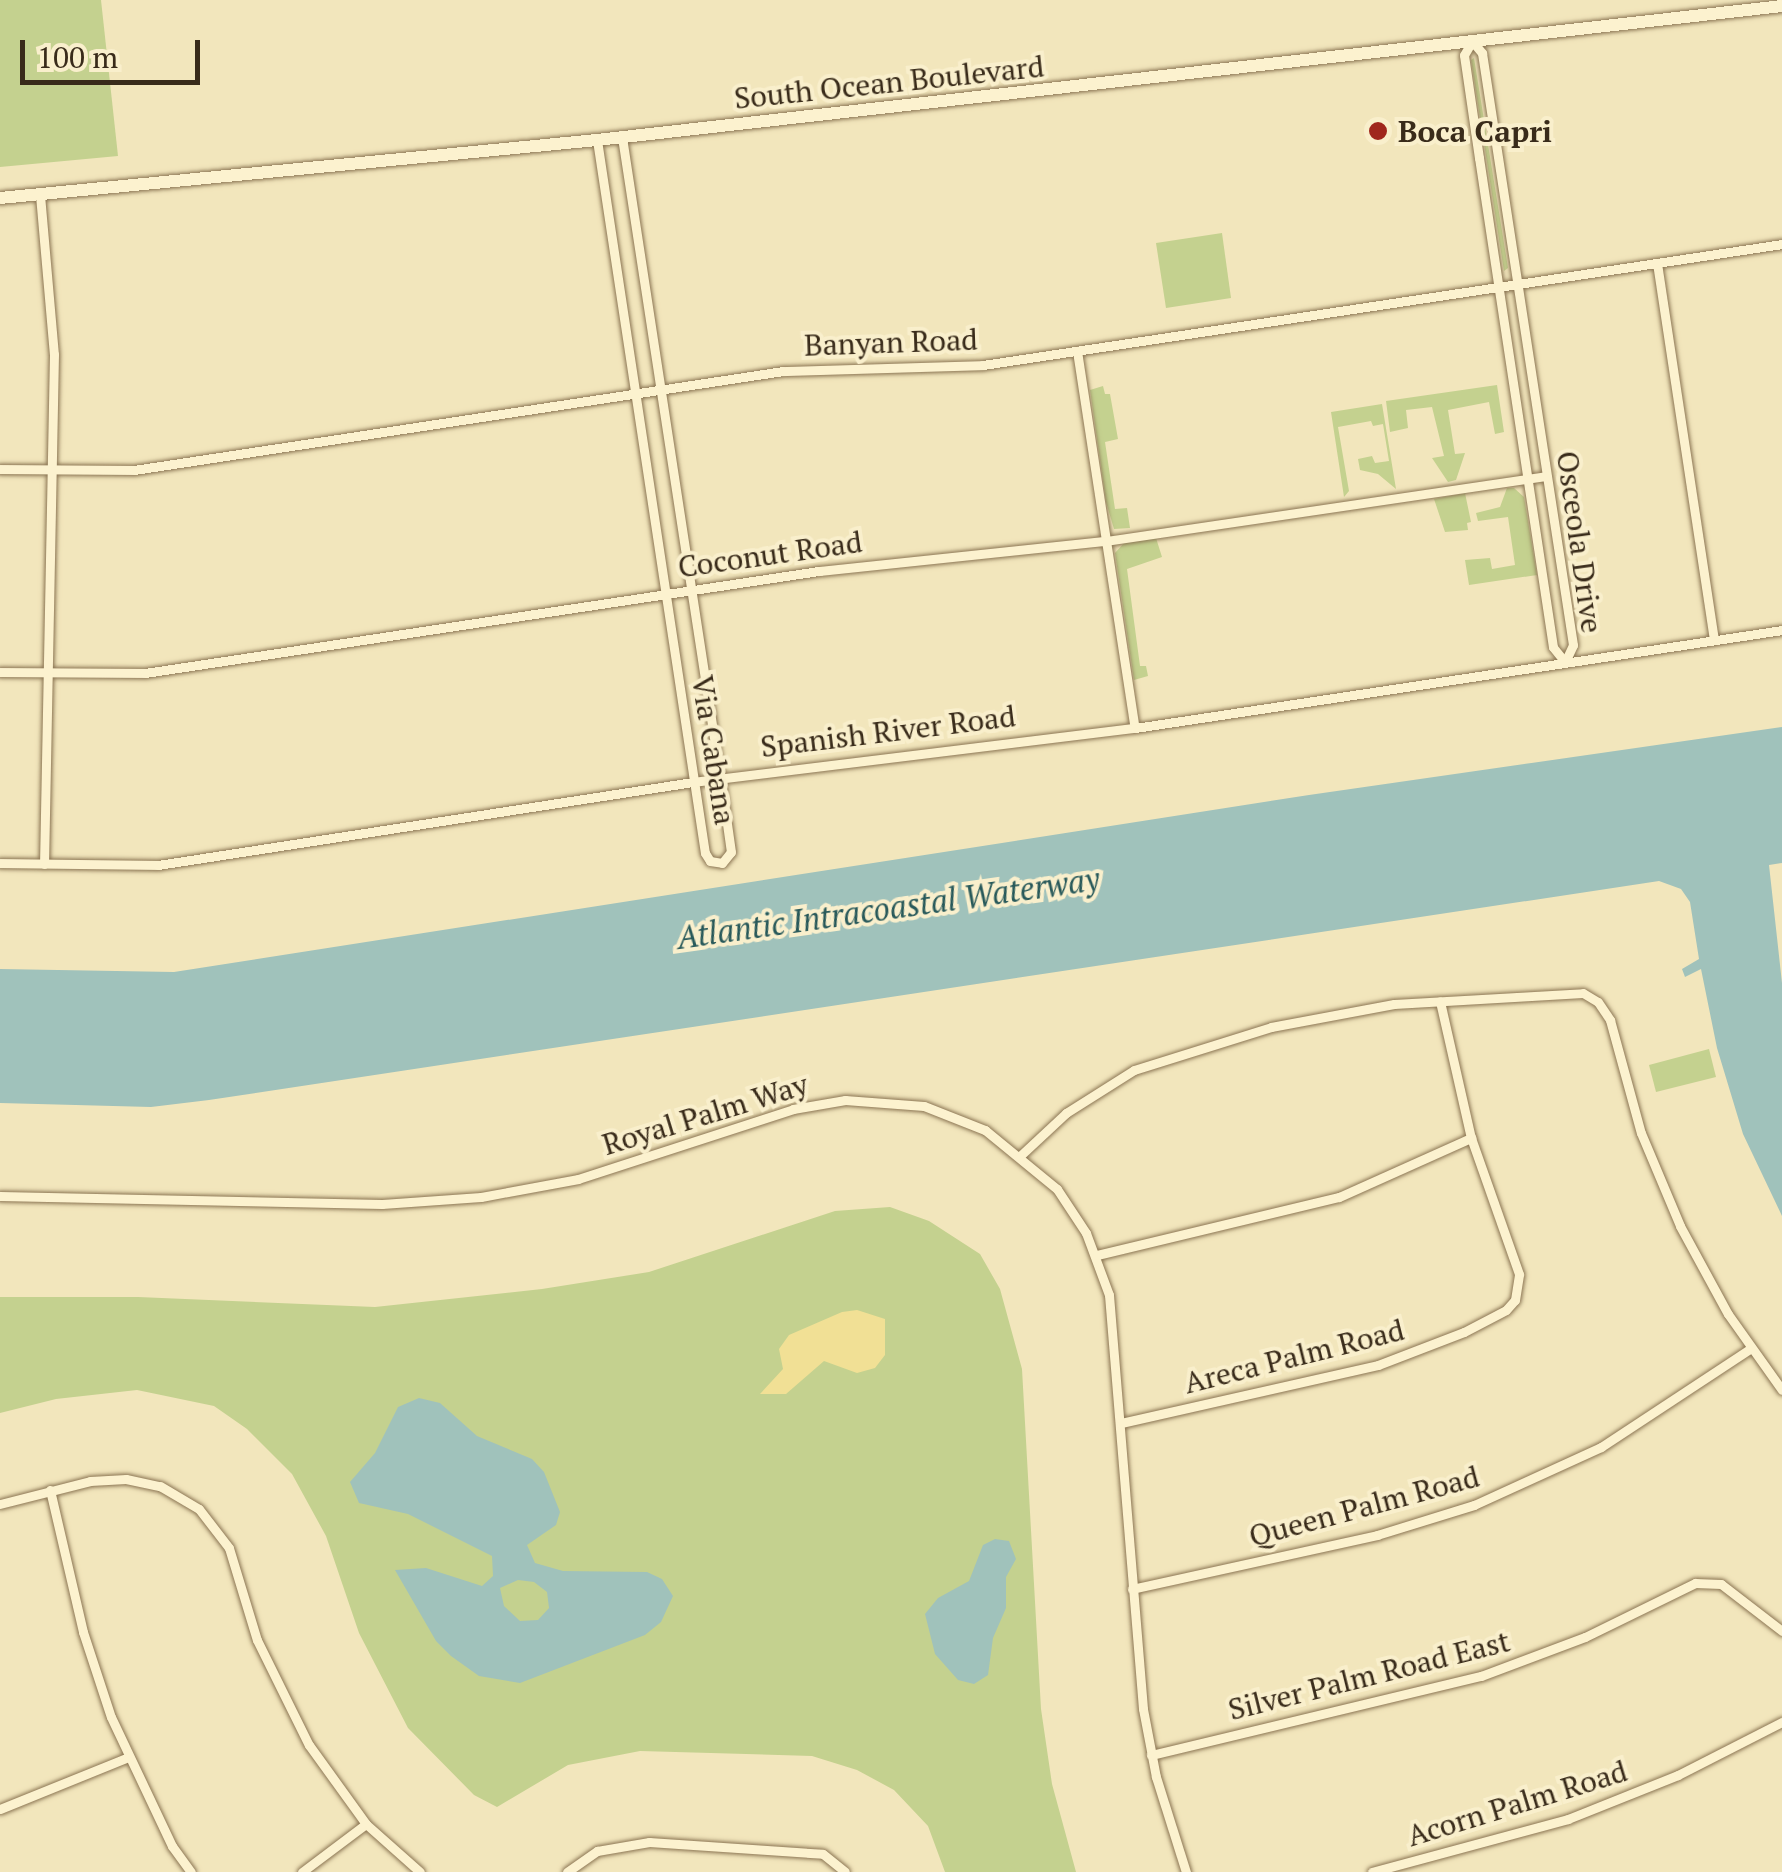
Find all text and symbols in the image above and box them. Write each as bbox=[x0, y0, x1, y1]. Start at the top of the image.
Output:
scale bar bbox=[25, 20, 205, 82]
text: 100 m bbox=[37, 37, 118, 77]
street label: South Ocean Boulevard bbox=[732, 48, 1046, 116]
place label: Boca Capri bbox=[1398, 113, 1552, 149]
marker: Boca Capri bbox=[1367, 120, 1389, 142]
street label: Banyan Road bbox=[804, 321, 978, 363]
street label: Osceola Drive bbox=[1549, 449, 1611, 635]
street label: Coconut Road bbox=[676, 523, 864, 585]
street label: Via Cabana bbox=[684, 673, 744, 827]
street label: Spanish River Road bbox=[758, 697, 1018, 765]
water label: Atlantic Intracoastal Waterway bbox=[674, 859, 1102, 957]
street label: Royal Palm Way bbox=[598, 1066, 812, 1162]
street label: Areca Palm Road bbox=[1180, 1311, 1408, 1401]
street label: Queen Palm Road bbox=[1245, 1458, 1483, 1554]
street label: Silver Palm Road East bbox=[1225, 1623, 1513, 1727]
street label: Acorn Palm Road bbox=[1403, 1752, 1631, 1854]

